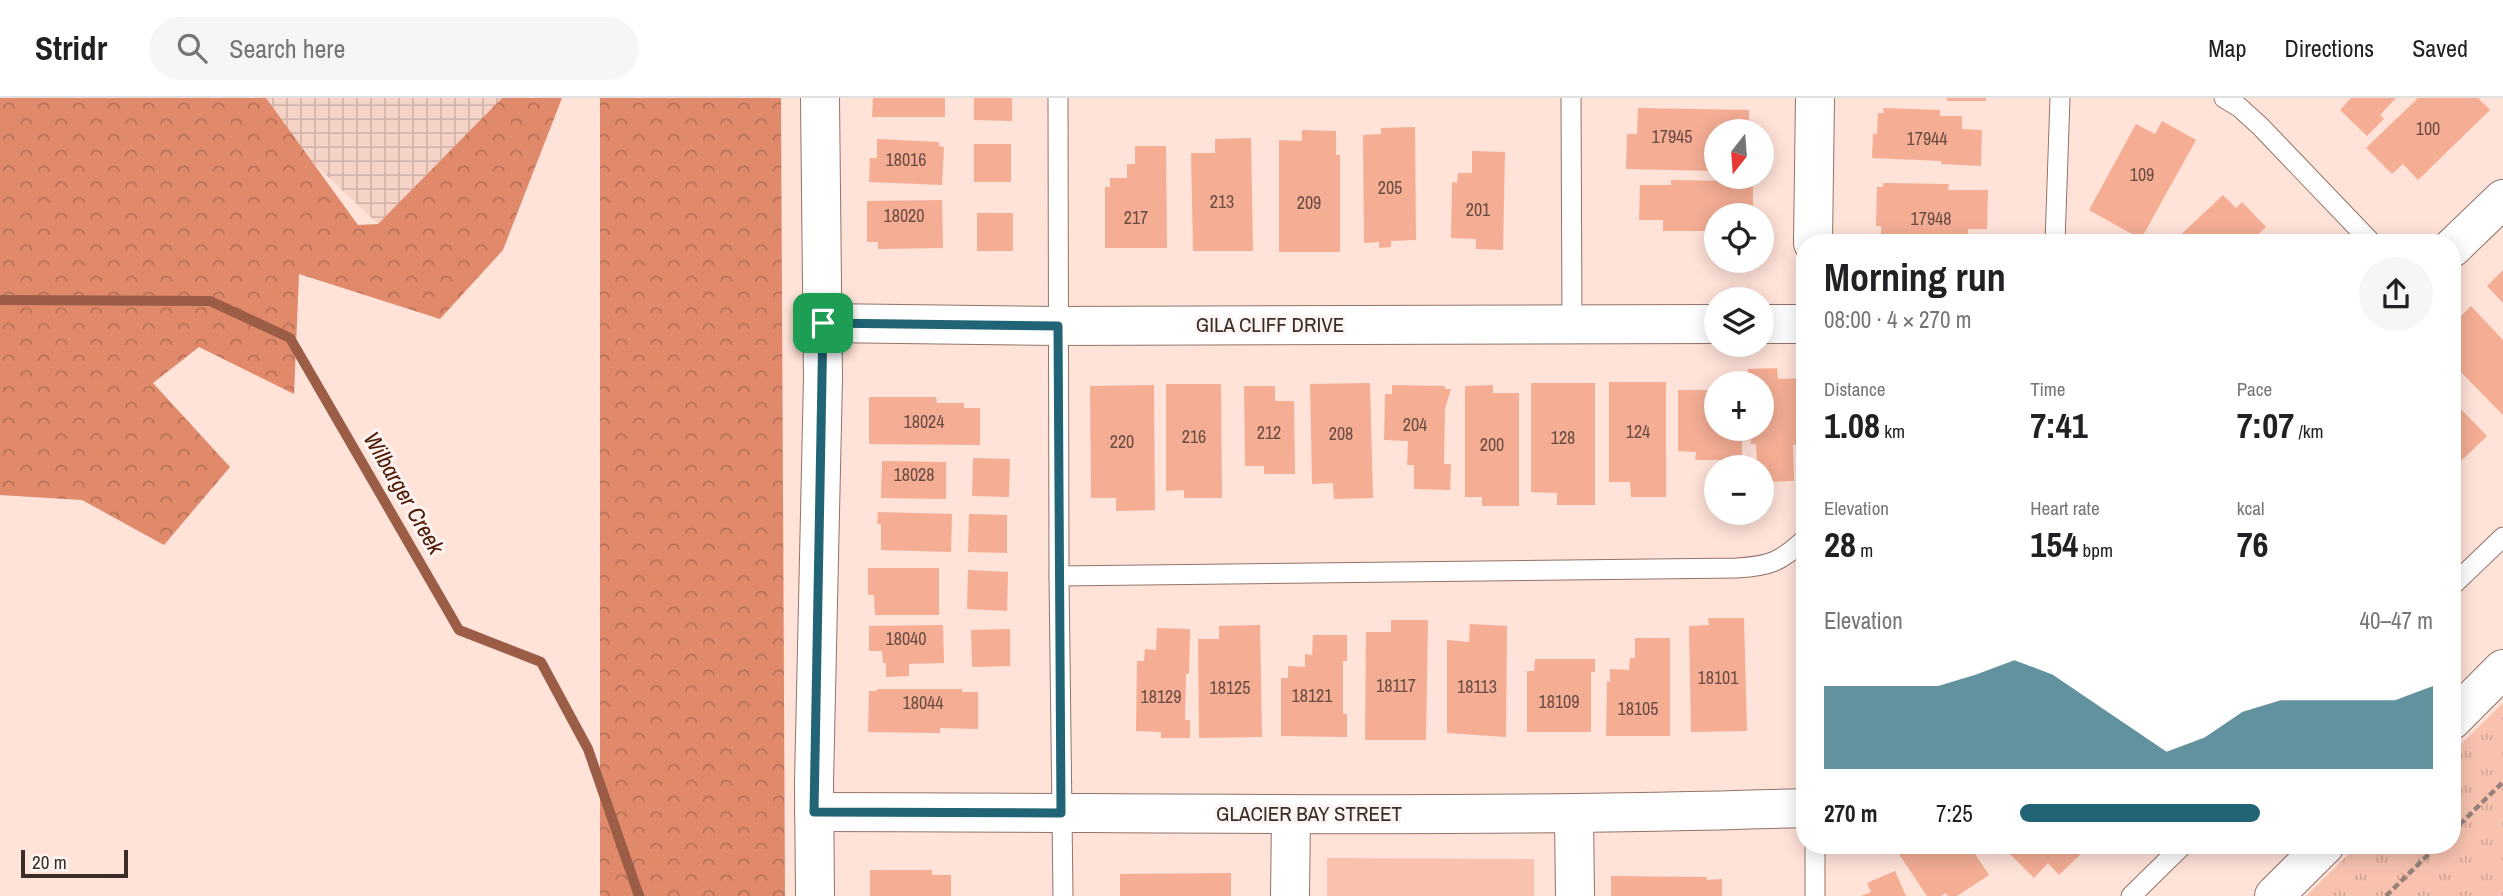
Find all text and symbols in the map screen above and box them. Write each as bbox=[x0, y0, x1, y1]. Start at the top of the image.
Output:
search box bbox=[149, 17, 639, 80]
text: Stridr bbox=[35, 26, 107, 70]
icon: search bbox=[173, 29, 211, 67]
text: Search here bbox=[229, 31, 345, 66]
text: Map bbox=[2208, 32, 2246, 64]
text: Directions bbox=[2284, 32, 2374, 64]
text: Saved bbox=[2412, 32, 2468, 64]
house number: 100 bbox=[2416, 116, 2440, 141]
north arrow bbox=[1704, 119, 1774, 189]
map controls bbox=[1704, 119, 1774, 525]
house number: 17945 bbox=[1651, 124, 1693, 149]
house number: 17944 bbox=[1906, 126, 1948, 151]
house number: 18016 bbox=[885, 147, 927, 172]
house number: 109 bbox=[2130, 162, 2154, 187]
house number: 205 bbox=[1378, 175, 1402, 200]
house number: 213 bbox=[1210, 189, 1234, 214]
house number: 209 bbox=[1297, 190, 1321, 215]
house number: 201 bbox=[1466, 197, 1491, 222]
house number: 18020 bbox=[883, 203, 925, 228]
button: locate bbox=[1704, 203, 1774, 273]
house number: 217 bbox=[1124, 205, 1148, 230]
house number: 17948 bbox=[1910, 206, 1952, 231]
text: Morning run bbox=[1824, 252, 2006, 303]
button: share bbox=[2359, 257, 2433, 331]
button: layers bbox=[1704, 287, 1774, 357]
pin bbox=[793, 293, 853, 353]
icon: arrive bbox=[804, 304, 842, 342]
text: 08:00 · 4 × 270 m bbox=[1824, 304, 1971, 335]
street label: GILA CLIFF DRIVE bbox=[1196, 310, 1344, 339]
button: + bbox=[1704, 371, 1774, 441]
text: Distance bbox=[1824, 376, 1885, 402]
text: Time bbox=[2030, 376, 2065, 402]
text: Pace bbox=[2237, 376, 2272, 402]
text: 1.08 bbox=[1824, 402, 1880, 449]
text: 7:41 bbox=[2030, 402, 2088, 449]
text: 7:07 bbox=[2237, 402, 2294, 449]
house number: 18024 bbox=[903, 409, 945, 434]
house number: 204 bbox=[1403, 412, 1427, 437]
text: km bbox=[1880, 418, 1905, 444]
text: /km bbox=[2294, 418, 2324, 444]
house number: 124 bbox=[1626, 419, 1650, 444]
house number: 212 bbox=[1257, 420, 1281, 445]
house number: 208 bbox=[1329, 421, 1353, 446]
house number: 216 bbox=[1182, 424, 1206, 449]
house number: 128 bbox=[1551, 425, 1575, 450]
water label: Wilbarger Creek bbox=[357, 426, 453, 561]
house number: 220 bbox=[1110, 429, 1134, 454]
house number: 200 bbox=[1480, 432, 1504, 457]
button: − bbox=[1704, 455, 1774, 525]
house number: 18028 bbox=[893, 462, 935, 487]
text: Elevation bbox=[1824, 495, 1889, 521]
text: Heart rate bbox=[2030, 495, 2100, 521]
text: kcal bbox=[2237, 495, 2264, 521]
text: 28 bbox=[1824, 521, 1856, 568]
text: 154 bbox=[2030, 521, 2078, 568]
text: 76 bbox=[2237, 521, 2269, 568]
text: m bbox=[1856, 537, 1873, 563]
text: bpm bbox=[2078, 537, 2113, 563]
text: Elevation bbox=[1824, 605, 1903, 636]
text: 40–47 m bbox=[2360, 605, 2433, 636]
house number: 18040 bbox=[885, 626, 927, 651]
house number: 18101 bbox=[1697, 665, 1739, 690]
house number: 18117 bbox=[1376, 673, 1416, 698]
house number: 18113 bbox=[1457, 674, 1497, 699]
house number: 18125 bbox=[1209, 675, 1251, 700]
house number: 18121 bbox=[1291, 683, 1333, 708]
house number: 18129 bbox=[1140, 684, 1182, 709]
house number: 18109 bbox=[1538, 689, 1580, 714]
house number: 18044 bbox=[902, 690, 944, 715]
house number: 18105 bbox=[1617, 696, 1659, 721]
text: 270 m bbox=[1824, 798, 1877, 829]
text: 7:25 bbox=[1936, 798, 1973, 829]
street label: GLACIER BAY STREET bbox=[1216, 799, 1402, 828]
scale bar bbox=[21, 847, 128, 879]
text: 20 m bbox=[32, 849, 67, 875]

